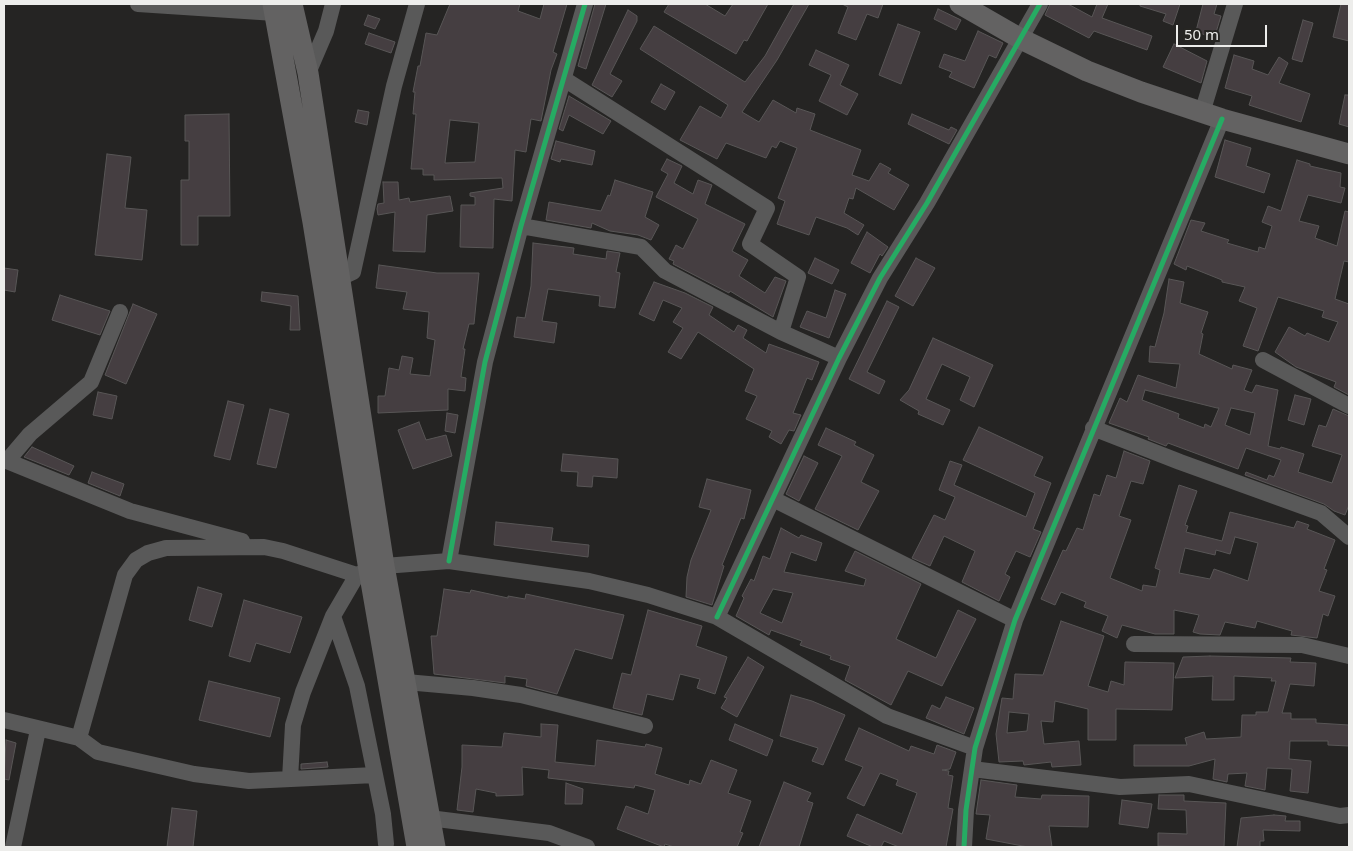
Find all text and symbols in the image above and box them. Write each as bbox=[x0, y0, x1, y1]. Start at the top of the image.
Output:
scale bar bbox=[1178, 15, 1269, 47]
text: 50 m bbox=[1184, 24, 1219, 44]

